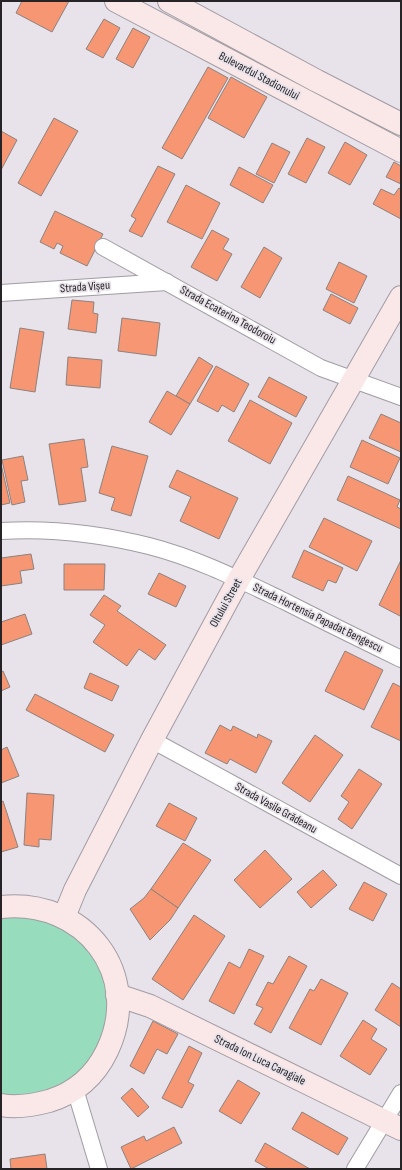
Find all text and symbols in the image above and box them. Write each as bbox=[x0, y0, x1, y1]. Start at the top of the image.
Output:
street label: Bulevardul Stadionului bbox=[216, 48, 302, 104]
street label: Strada Vișeu bbox=[60, 278, 110, 296]
street label: Strada Ecaterina Teodoroiu bbox=[177, 282, 279, 348]
street label: Oltului Street bbox=[206, 576, 246, 630]
street label: Strada Hortensia Papadat Bengescu bbox=[251, 580, 385, 656]
street label: Strada Vasile Grădeanu bbox=[232, 779, 320, 837]
street label: Strada Ion Luca Caragiale bbox=[212, 1031, 308, 1089]

